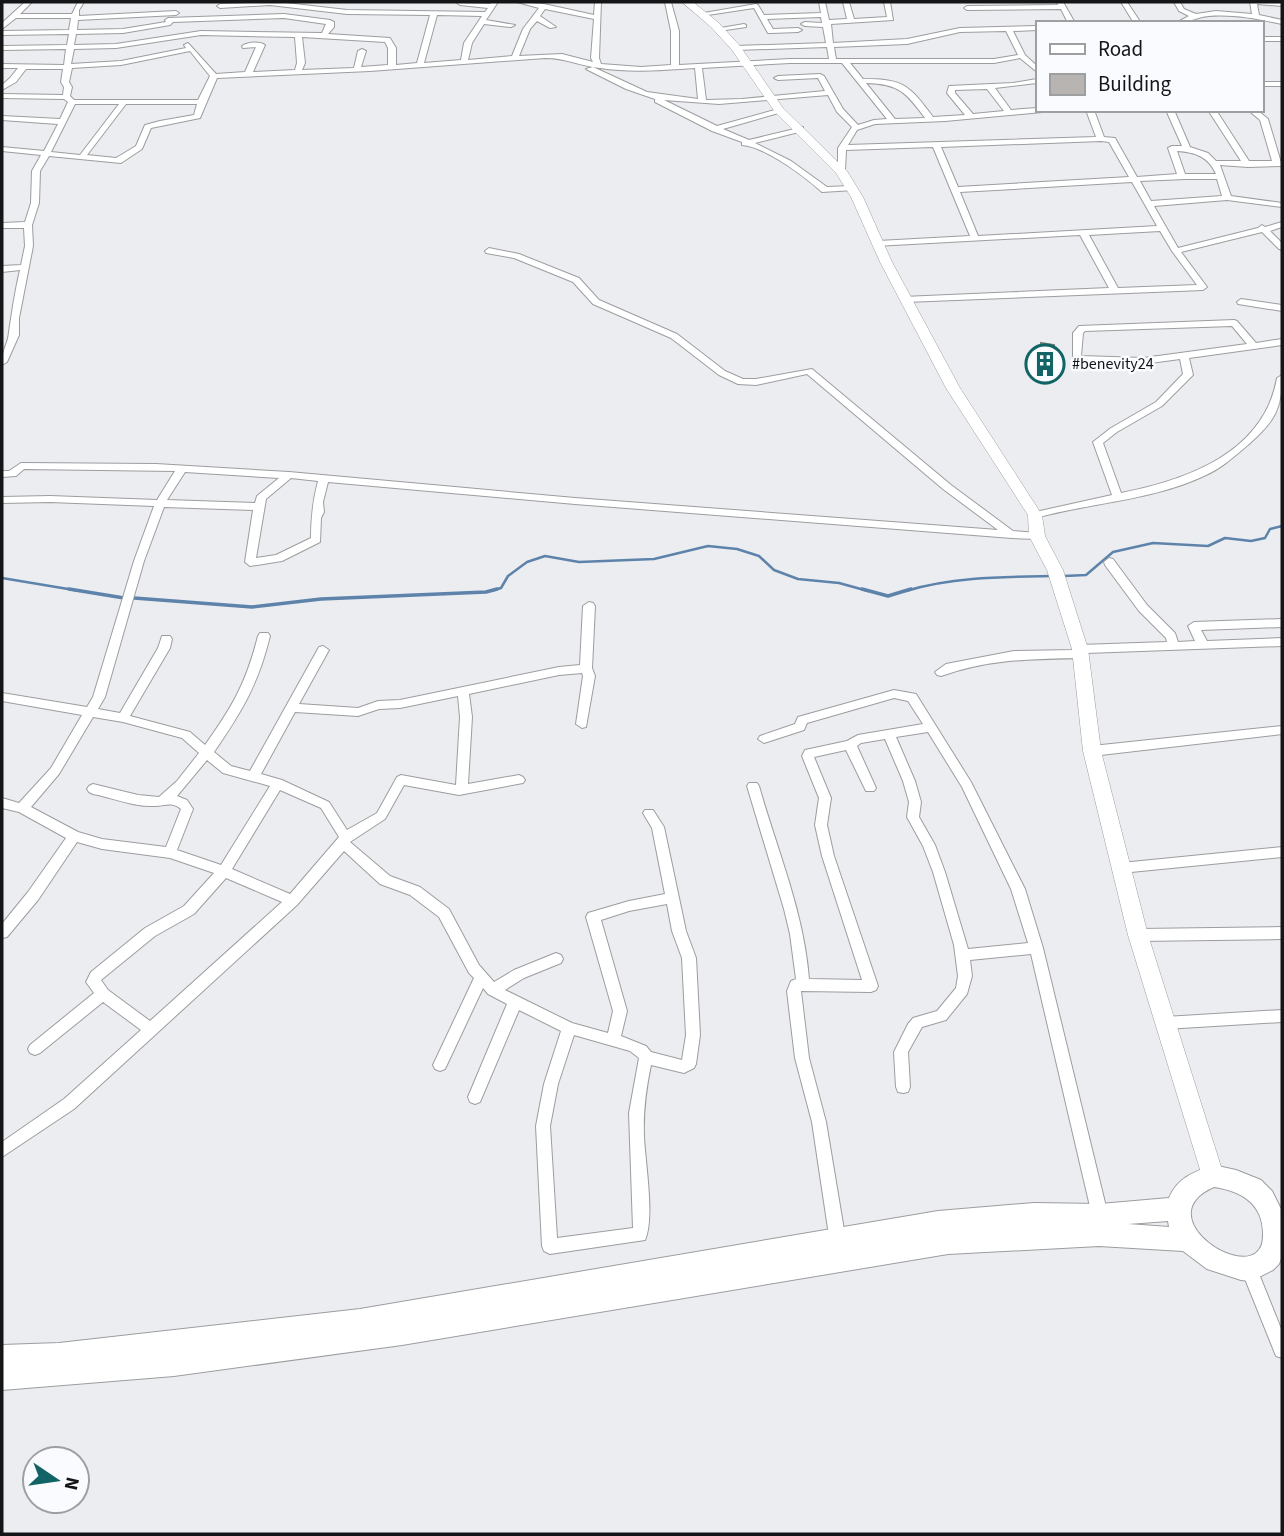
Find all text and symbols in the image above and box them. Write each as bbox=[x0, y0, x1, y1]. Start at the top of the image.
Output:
legend bbox=[1036, 21, 1263, 112]
text: Road bbox=[1098, 34, 1143, 64]
text: Building bbox=[1098, 69, 1172, 99]
building icon: #benevity24 bbox=[1024, 343, 1066, 385]
place label: #benevity24 bbox=[1072, 353, 1154, 375]
north arrow bbox=[21, 1445, 91, 1515]
text: N bbox=[57, 1474, 86, 1493]

